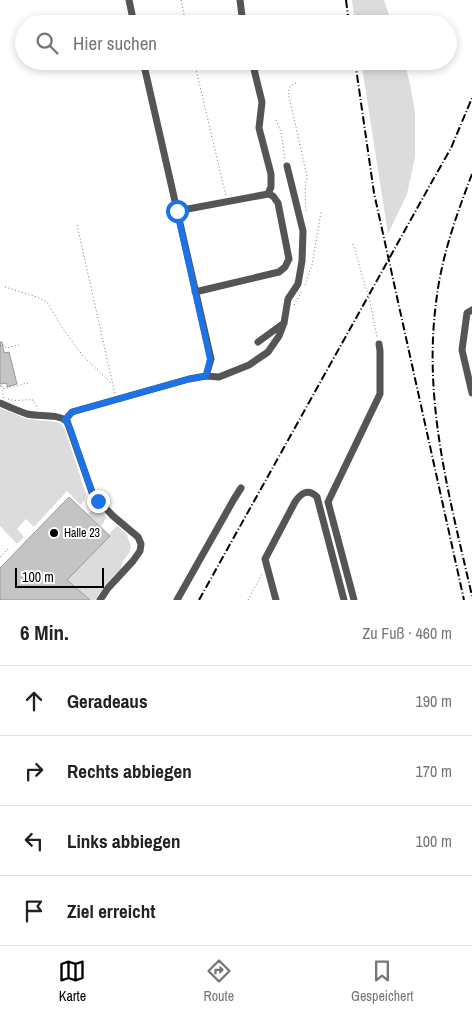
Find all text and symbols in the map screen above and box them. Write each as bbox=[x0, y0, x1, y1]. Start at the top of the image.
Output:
search box bbox=[15, 15, 457, 70]
icon: search bbox=[33, 29, 61, 57]
text: Hier suchen bbox=[73, 30, 157, 56]
route start bbox=[166, 200, 189, 223]
route end bbox=[87, 490, 110, 513]
place label: Halle 23 bbox=[64, 525, 100, 541]
marker: Halle 23 bbox=[48, 527, 60, 539]
scale bar bbox=[15, 565, 104, 588]
text: 100 m bbox=[22, 568, 54, 586]
text: 6 Min. bbox=[20, 618, 69, 647]
text: Zu Fuß · 460 m bbox=[362, 622, 452, 644]
icon: ahead bbox=[20, 687, 48, 715]
text: Geradeaus bbox=[67, 688, 148, 714]
text: 190 m bbox=[416, 690, 452, 712]
icon: right bbox=[20, 757, 48, 785]
text: Rechts abbiegen bbox=[67, 758, 192, 784]
text: 170 m bbox=[416, 760, 452, 782]
icon: left bbox=[20, 827, 48, 855]
text: Links abbiegen bbox=[67, 828, 180, 854]
text: 100 m bbox=[416, 830, 452, 852]
icon: arrive bbox=[20, 897, 48, 925]
text: Ziel erreicht bbox=[67, 898, 155, 924]
tab: Karte bbox=[58, 957, 86, 1005]
tab: Route bbox=[203, 957, 234, 1005]
tab: Gespeichert bbox=[351, 957, 414, 1005]

